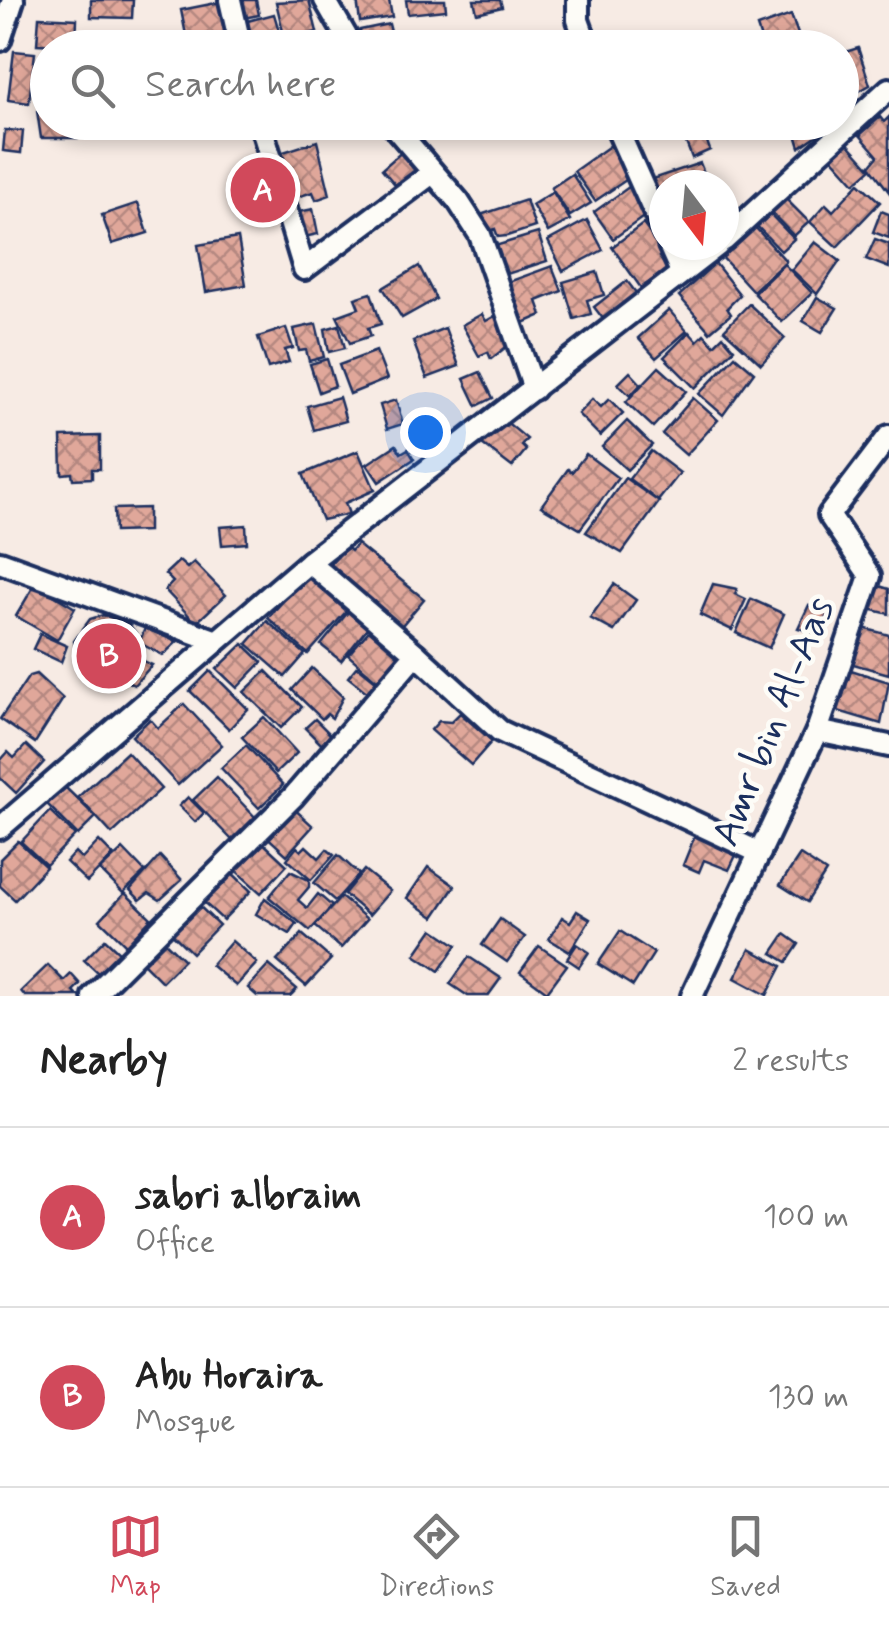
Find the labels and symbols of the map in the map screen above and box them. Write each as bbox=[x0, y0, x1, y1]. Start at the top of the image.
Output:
pin: A bbox=[230, 152, 296, 228]
north arrow bbox=[649, 170, 739, 260]
your location bbox=[400, 407, 451, 458]
street label: Amr bin Al-Aas bbox=[700, 590, 848, 854]
pin: B bbox=[76, 618, 142, 694]

